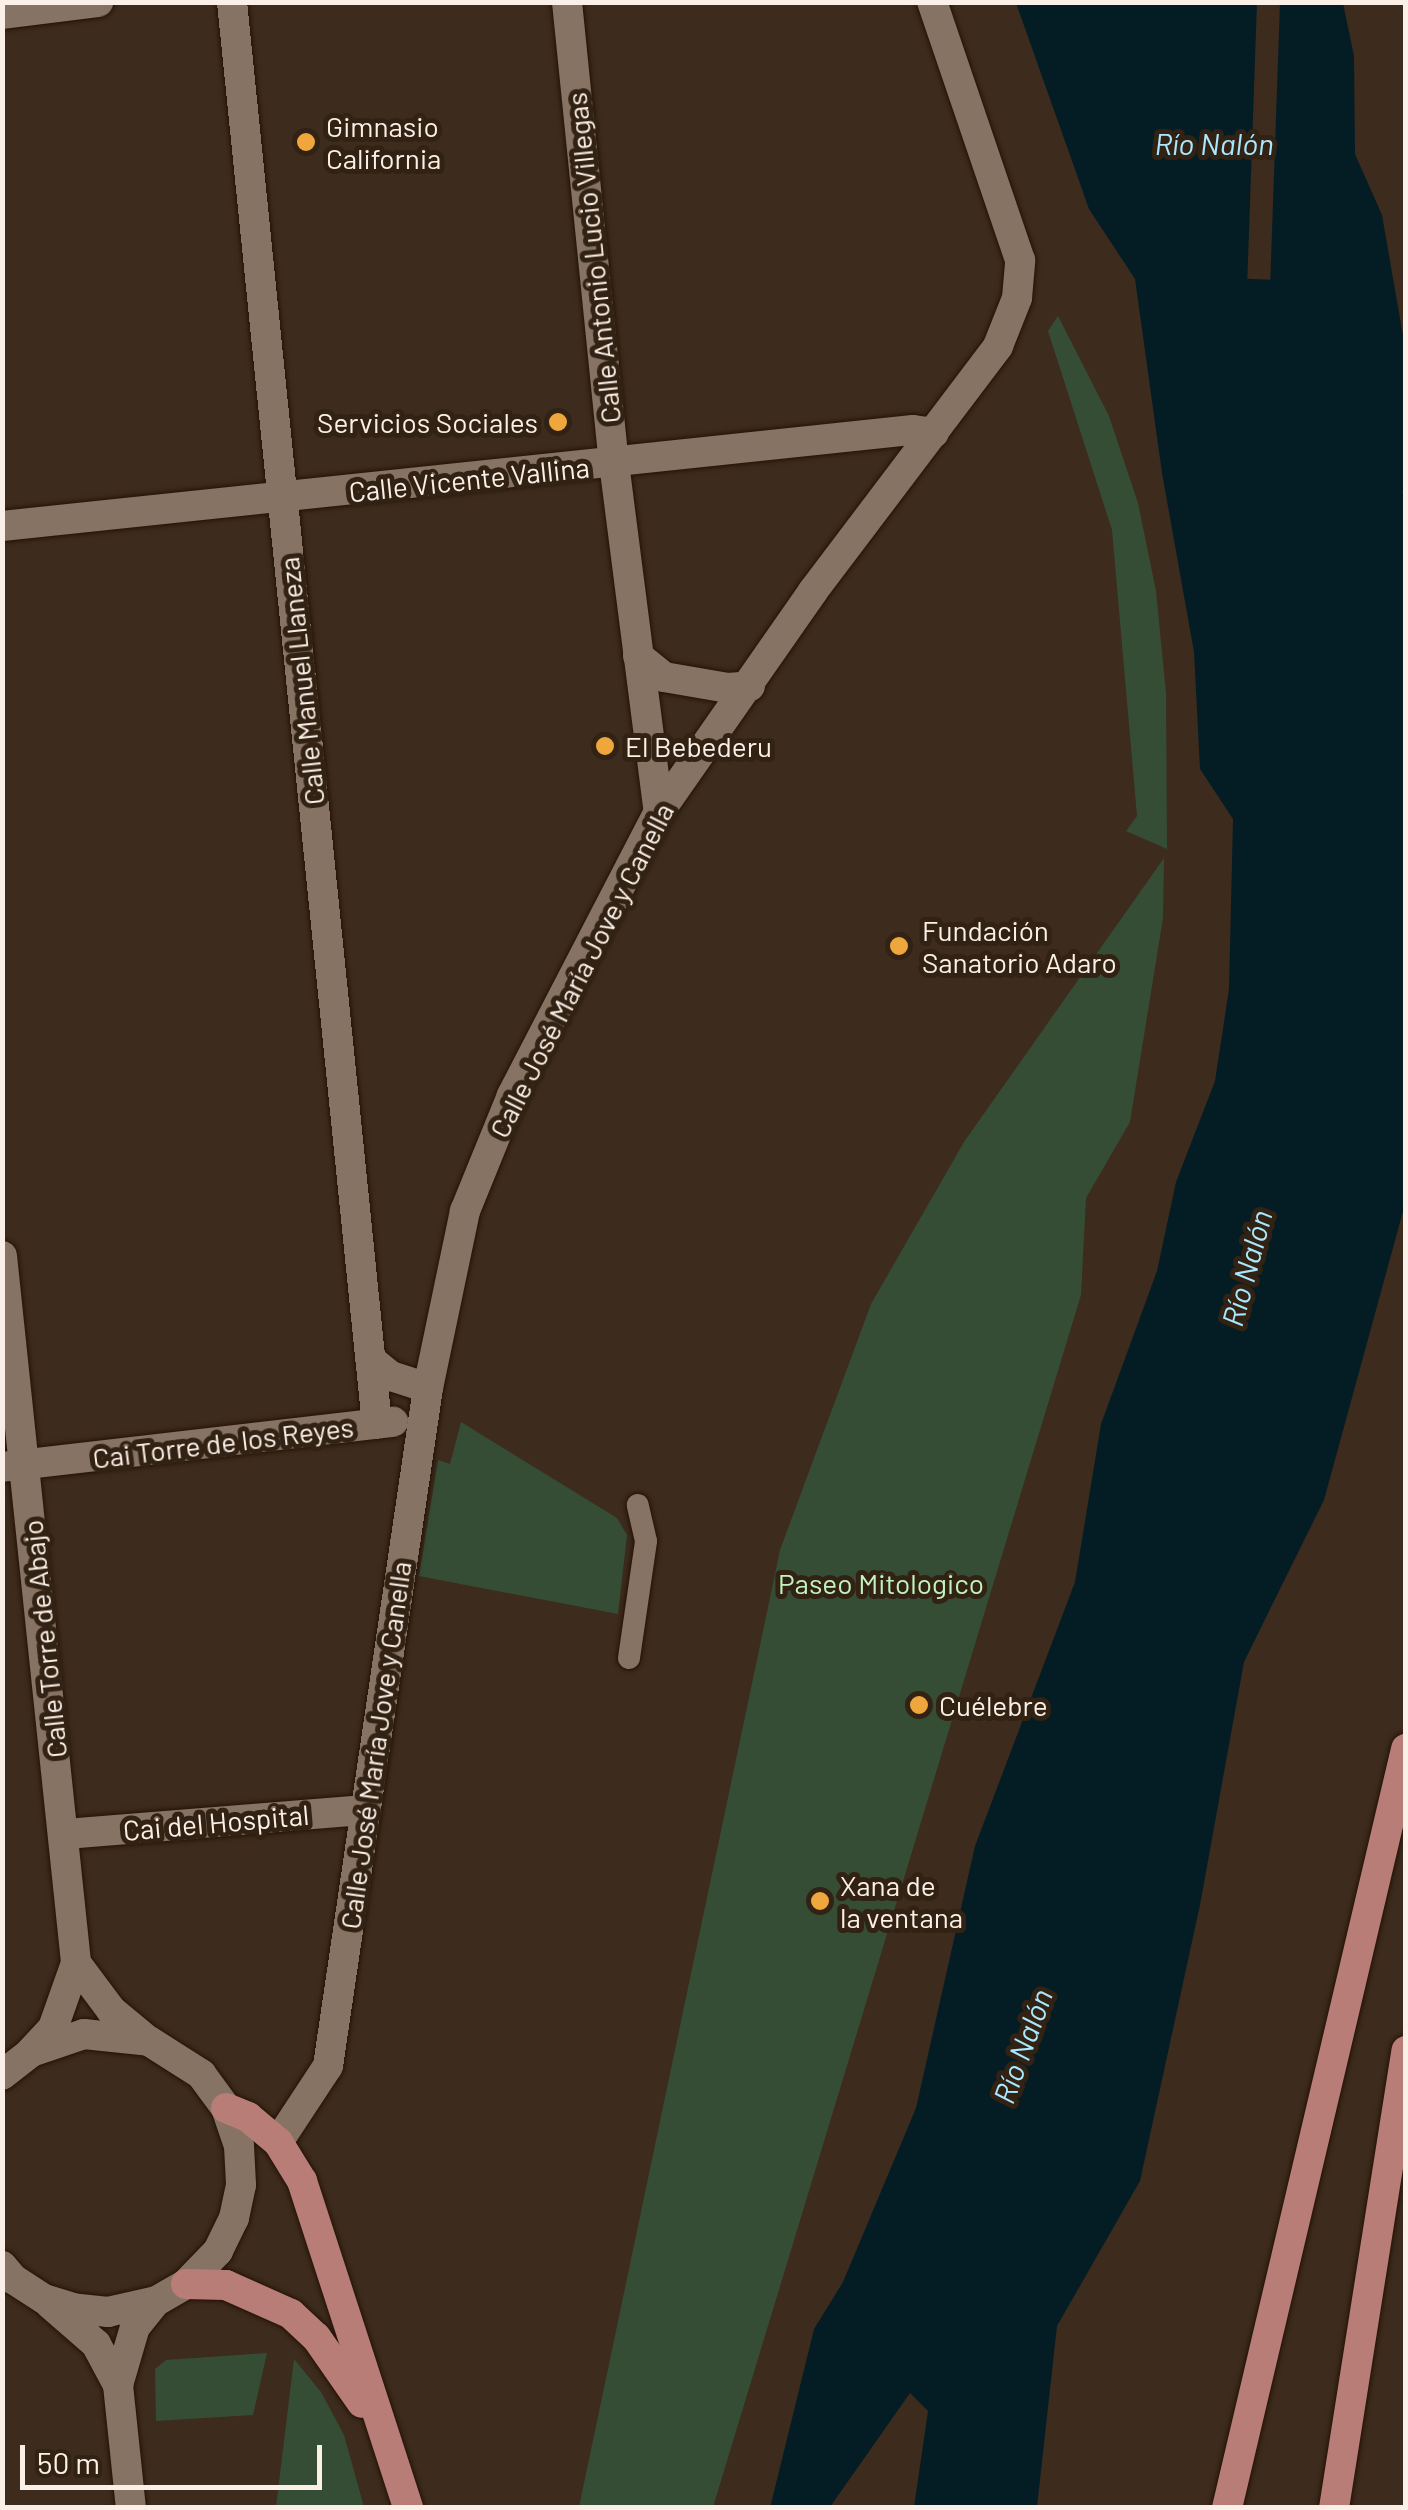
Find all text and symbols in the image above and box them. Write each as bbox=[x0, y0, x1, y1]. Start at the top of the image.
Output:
street label: Calle Antonio Lucio Villegas bbox=[559, 91, 627, 425]
place label: Gimnasio California bbox=[326, 109, 441, 175]
water label: Río Nalón bbox=[1154, 125, 1274, 161]
marker: Gimnasio California bbox=[295, 131, 317, 153]
place label: Servicios Sociales bbox=[317, 405, 538, 439]
marker: Servicios Sociales bbox=[547, 411, 569, 433]
street label: Calle Vicente Vallina bbox=[347, 450, 591, 508]
street label: Calle Manuel Llaneza bbox=[271, 555, 331, 807]
place label: El Bebederu bbox=[625, 729, 772, 763]
marker: El Bebederu bbox=[594, 735, 616, 757]
street label: Calle José María Jove y Canella bbox=[482, 797, 680, 1143]
place label: Fundación Sanatorio Adaro bbox=[922, 913, 1117, 979]
marker: Fundación Sanatorio Adaro bbox=[886, 933, 912, 959]
water label: Río Nalón bbox=[1213, 1206, 1279, 1330]
street label: Cai Torre de los Reyes bbox=[91, 1409, 355, 1475]
street label: Calle Torre de Abajo bbox=[15, 1518, 73, 1760]
street label: Calle José María Jove y Canella bbox=[333, 1559, 417, 1931]
park label: Paseo Mitologico bbox=[778, 1566, 984, 1600]
place label: Cuélebre bbox=[939, 1688, 1048, 1722]
marker: Cuélebre bbox=[908, 1694, 930, 1716]
street label: Cai del Hospital bbox=[122, 1797, 310, 1847]
place label: Xana de la ventana bbox=[840, 1868, 963, 1934]
marker: Xana de la ventana bbox=[809, 1890, 831, 1912]
water label: Río Nalón bbox=[985, 1984, 1059, 2108]
scale bar bbox=[25, 2425, 328, 2487]
text: 50 m bbox=[37, 2444, 100, 2480]

